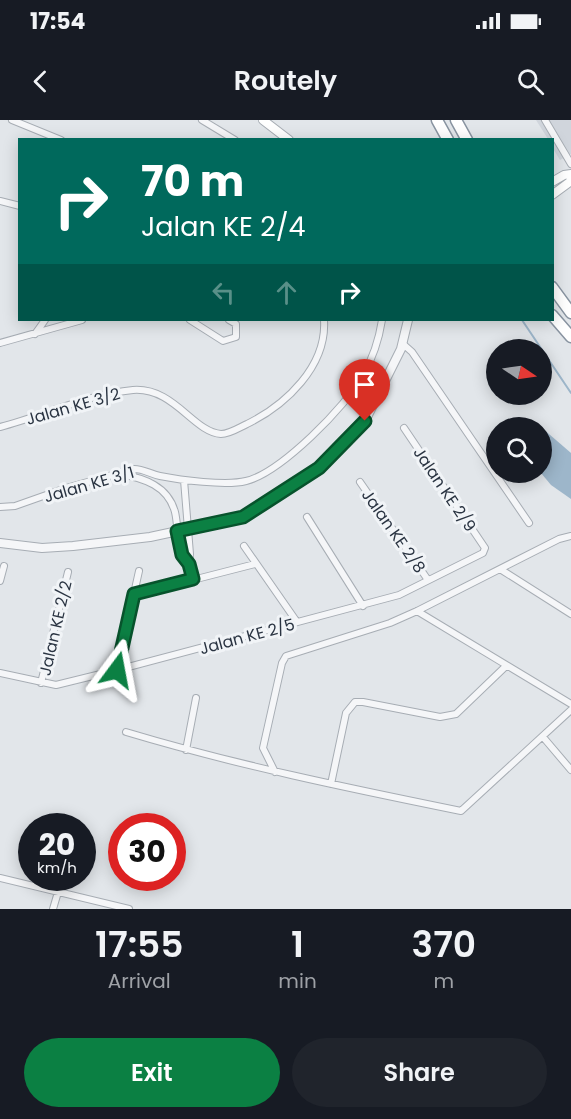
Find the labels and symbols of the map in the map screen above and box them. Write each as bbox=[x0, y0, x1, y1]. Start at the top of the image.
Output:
north arrow bbox=[486, 339, 552, 405]
pin bbox=[339, 359, 390, 421]
street label: Jalan KE 3/2 bbox=[23, 382, 123, 431]
street label: Jalan KE 2/9 bbox=[408, 442, 481, 536]
street label: Jalan KE 3/1 bbox=[41, 461, 137, 508]
street label: Jalan KE 2/8 bbox=[356, 485, 431, 578]
street label: Jalan KE 2/2 bbox=[33, 578, 78, 678]
street label: Jalan KE 2/5 bbox=[197, 613, 297, 660]
position arrow bbox=[85, 638, 149, 702]
speed limit sign: 30 bbox=[108, 813, 186, 891]

